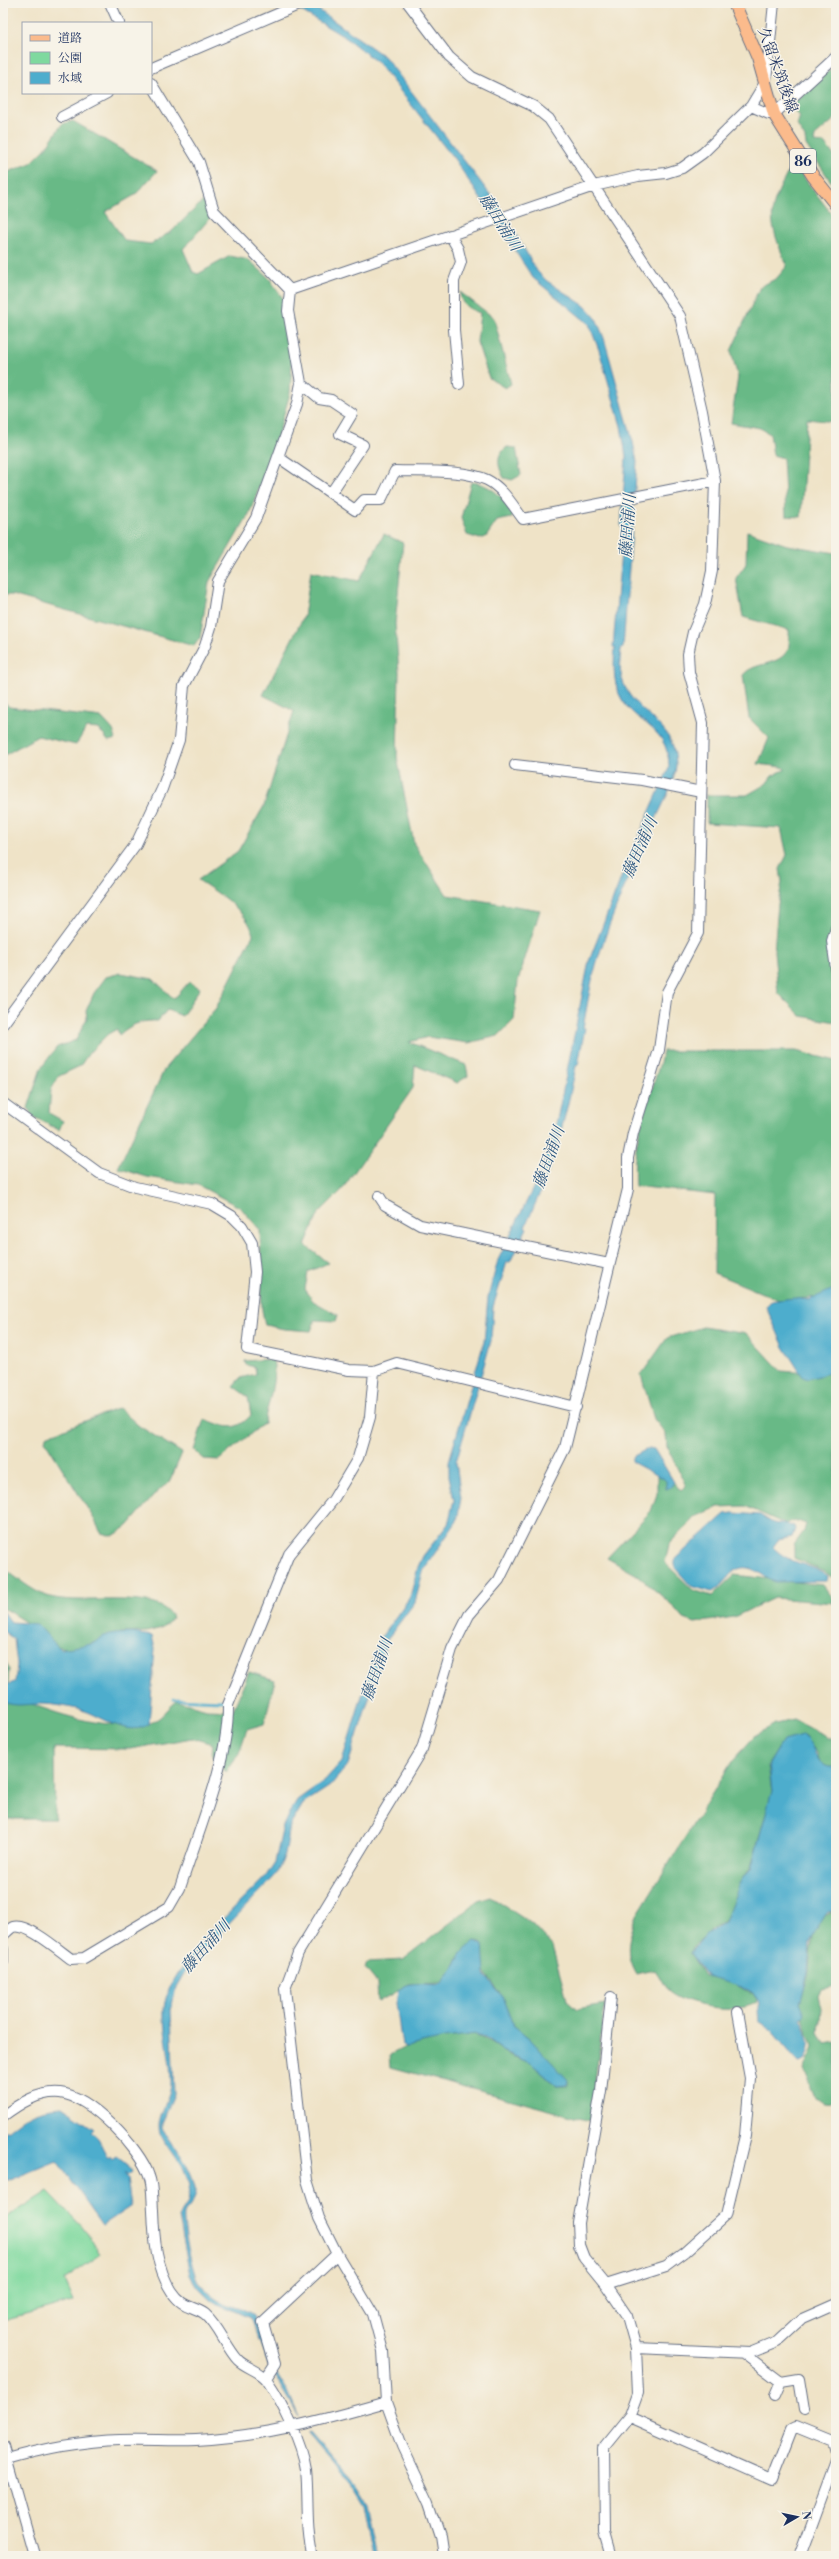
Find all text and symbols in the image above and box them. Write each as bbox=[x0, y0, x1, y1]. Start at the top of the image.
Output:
legend bbox=[22, 22, 152, 94]
street label: 久留米筑後線 bbox=[753, 25, 802, 116]
text: 道路 bbox=[58, 31, 82, 46]
text: 公園 bbox=[58, 51, 82, 66]
text: 水域 bbox=[58, 71, 82, 86]
road number: 86 bbox=[790, 149, 816, 173]
water label: 藤田浦川 bbox=[475, 190, 527, 257]
water label: 藤田浦川 bbox=[616, 491, 640, 559]
water label: 藤田浦川 bbox=[618, 812, 663, 881]
water label: 藤田浦川 bbox=[529, 1122, 570, 1191]
water label: 藤田浦川 bbox=[357, 1634, 397, 1703]
water label: 藤田浦川 bbox=[177, 1915, 236, 1977]
north arrow bbox=[777, 2497, 817, 2537]
text: N bbox=[798, 2510, 814, 2521]

